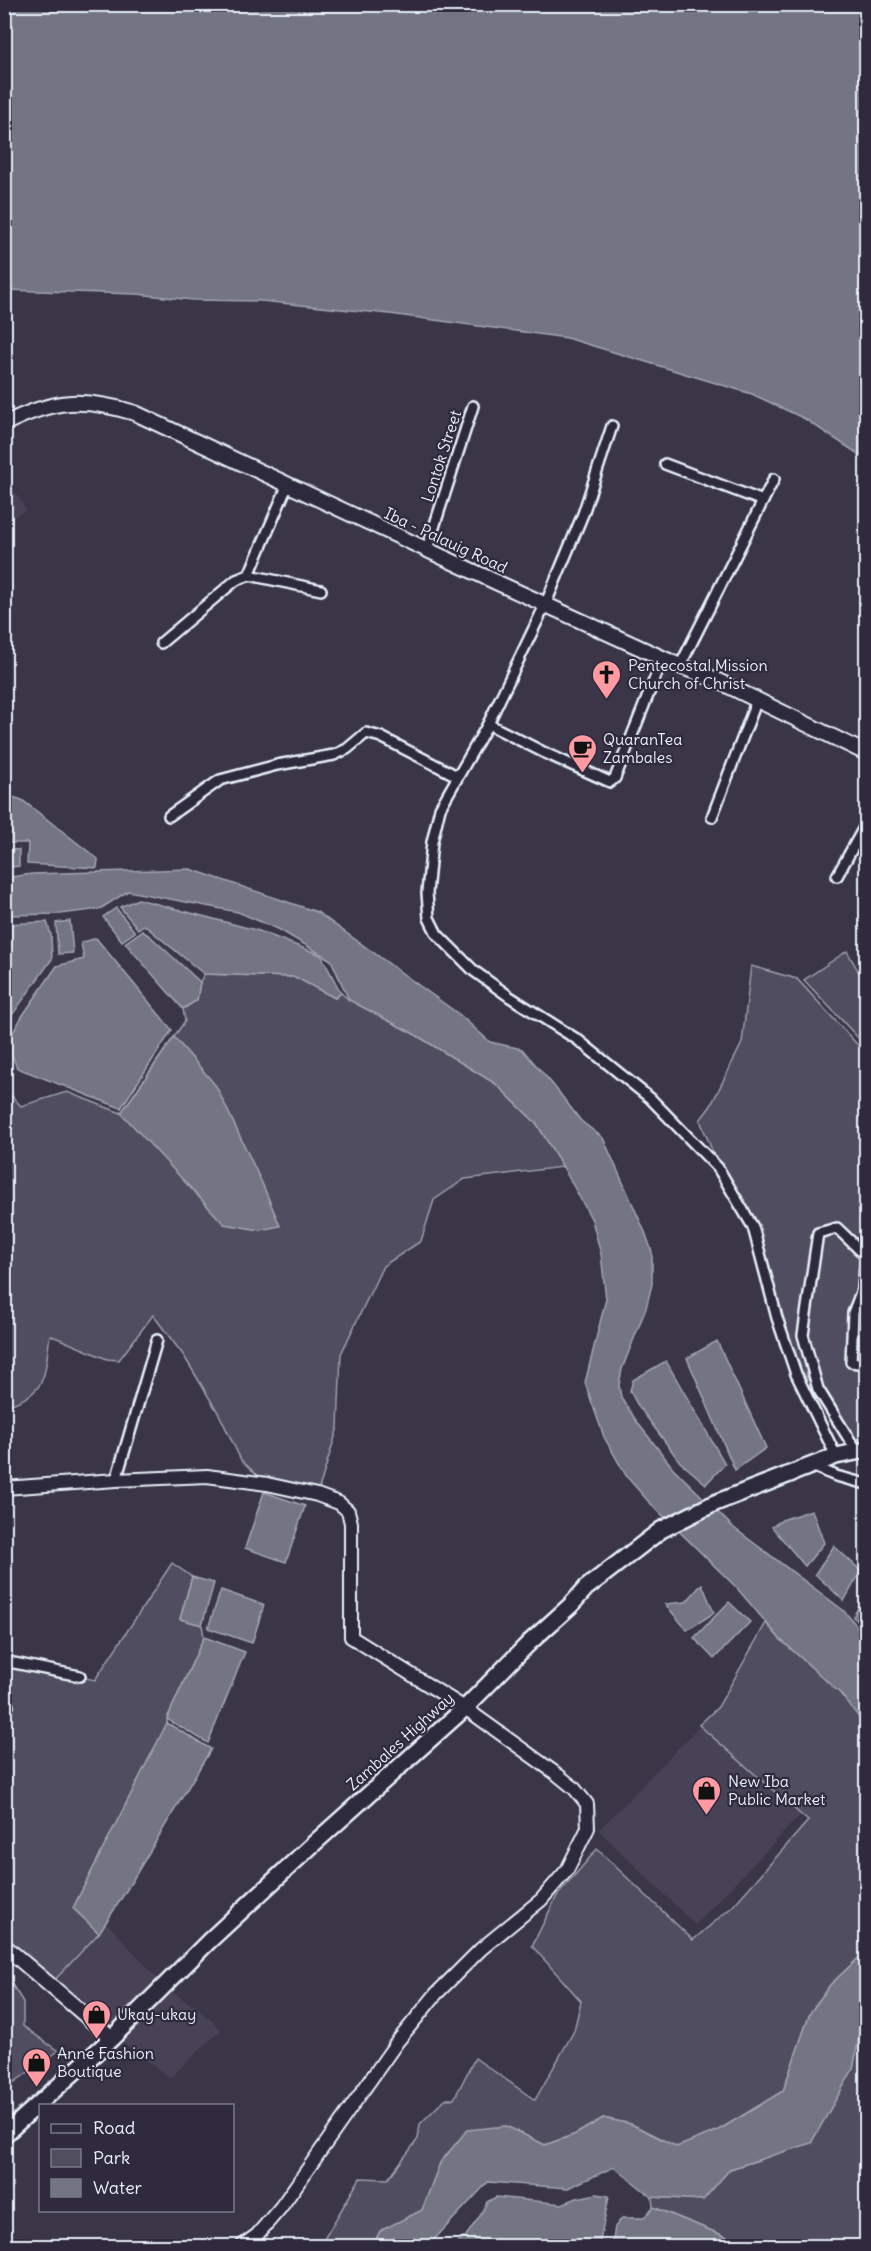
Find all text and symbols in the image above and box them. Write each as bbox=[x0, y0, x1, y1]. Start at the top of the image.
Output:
street label: Lontok Street bbox=[417, 407, 465, 505]
street label: Iba - Palauig Road bbox=[381, 503, 511, 577]
place label: Pentecostal Mission Church of Christ bbox=[628, 655, 768, 693]
church icon: Pentecostal Mission Church of Christ bbox=[591, 658, 623, 700]
place label: QuaranTea Zambales bbox=[603, 729, 682, 767]
cafe icon: QuaranTea Zambales bbox=[566, 732, 598, 774]
street label: Zambales Highway bbox=[342, 1688, 458, 1794]
place label: New Iba Public Market bbox=[728, 1771, 826, 1809]
shop icon: New Iba Public Market bbox=[691, 1774, 723, 1816]
shop icon: Ukay-ukay bbox=[80, 1998, 112, 2040]
place label: Ukay-ukay bbox=[117, 2004, 196, 2024]
place label: Anne Fashion Boutique bbox=[57, 2043, 154, 2081]
shop icon: Anne Fashion Boutique bbox=[20, 2046, 52, 2088]
legend bbox=[39, 2104, 234, 2212]
text: Road bbox=[93, 2116, 136, 2139]
text: Park bbox=[93, 2146, 130, 2169]
text: Water bbox=[93, 2176, 143, 2199]

